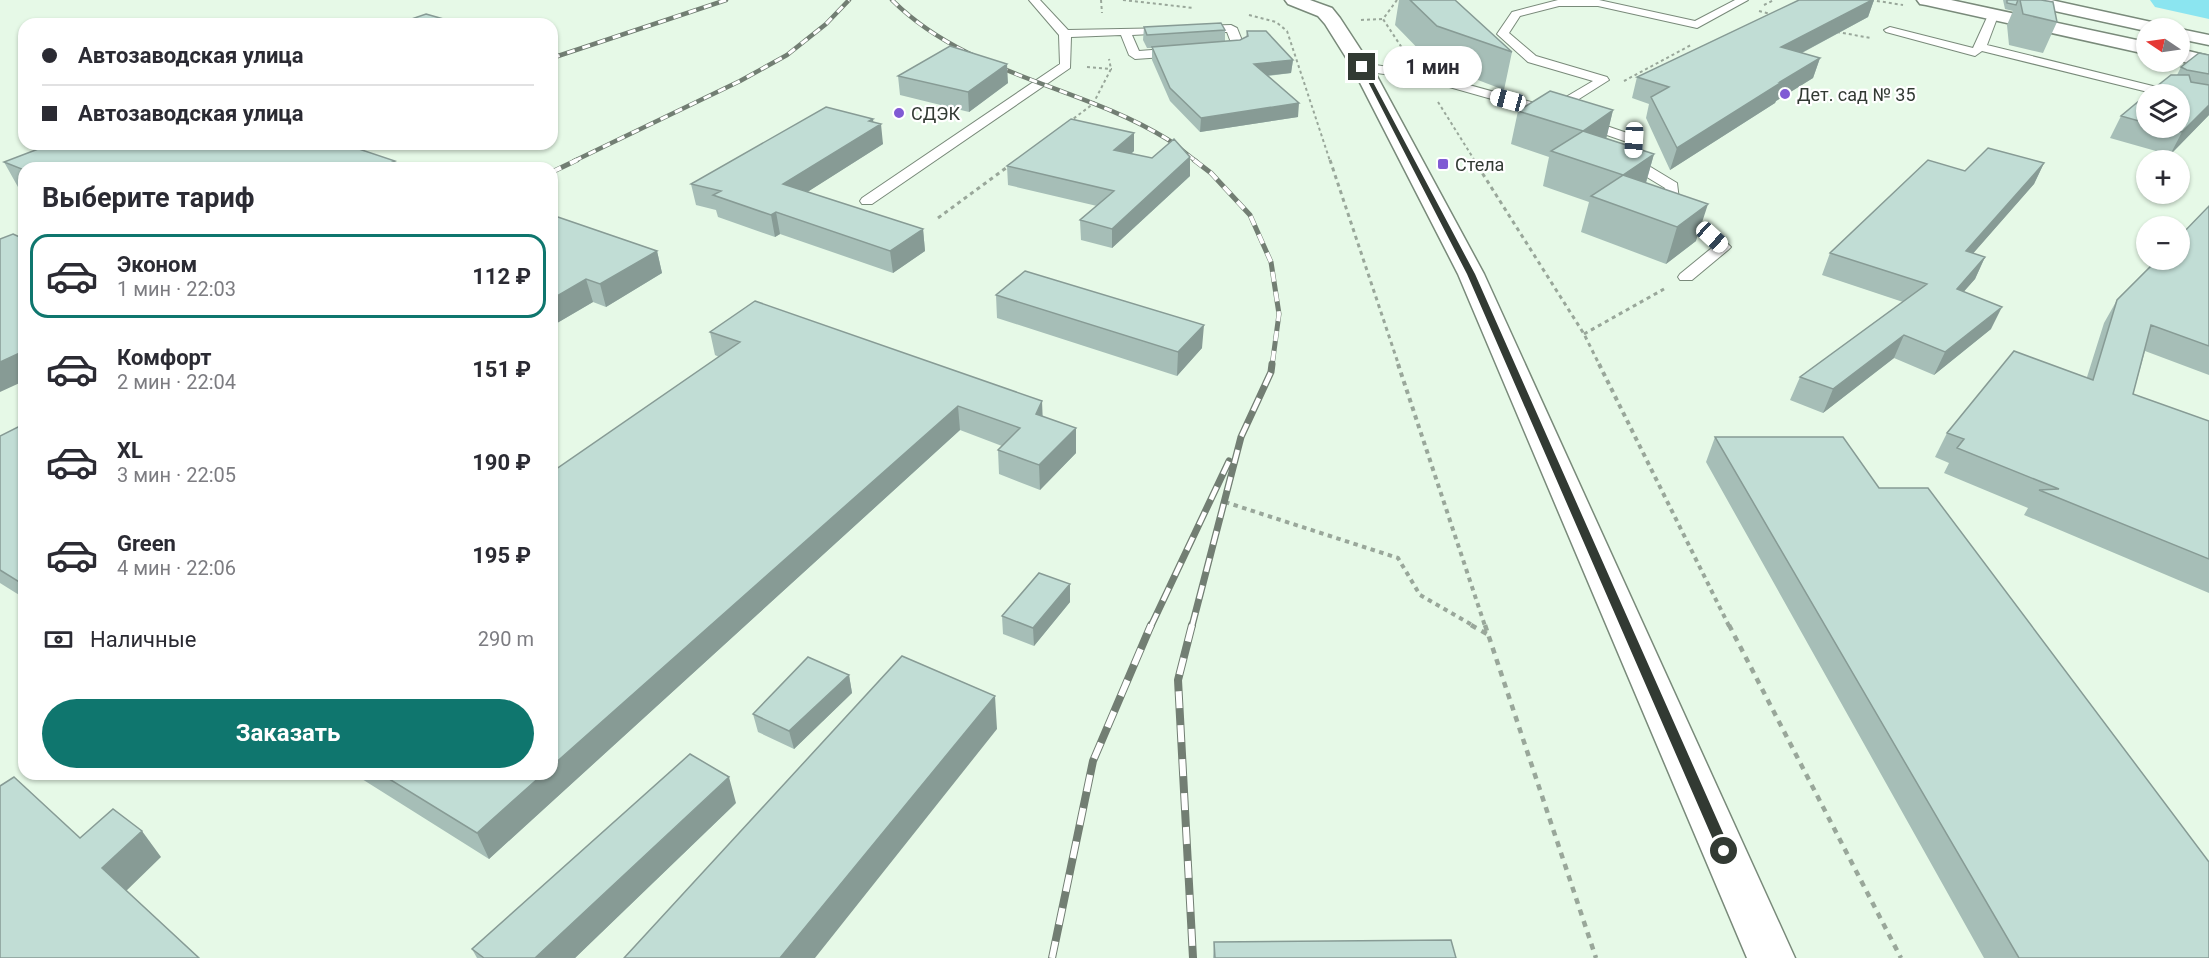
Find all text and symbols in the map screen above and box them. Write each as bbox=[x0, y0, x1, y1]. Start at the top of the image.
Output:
north arrow bbox=[2136, 18, 2190, 72]
map controls bbox=[2136, 18, 2190, 270]
text: Автозаводская улица bbox=[78, 43, 304, 68]
callout: 1 мин bbox=[1383, 46, 1482, 88]
route end bbox=[1348, 53, 1375, 80]
text: 1 мин bbox=[1405, 55, 1460, 79]
place label: Дет. сад № 35 bbox=[1797, 84, 1916, 105]
button: layers bbox=[2136, 84, 2190, 138]
car bbox=[1488, 87, 1528, 113]
marker: Дет. сад № 35 bbox=[1778, 87, 1792, 101]
text: Автозаводская улица bbox=[78, 101, 304, 126]
place label: СДЭК bbox=[911, 103, 960, 124]
marker: СДЭК bbox=[892, 106, 906, 120]
car bbox=[1624, 122, 1644, 158]
button: + bbox=[2136, 150, 2190, 204]
place label: Стела bbox=[1455, 154, 1504, 175]
marker: Стела bbox=[1436, 157, 1450, 171]
text: Выберите тариф bbox=[42, 182, 254, 214]
button: − bbox=[2136, 216, 2190, 270]
car bbox=[1693, 218, 1731, 256]
icon: car bbox=[45, 249, 99, 303]
text: Эконом bbox=[117, 252, 197, 277]
text: 112 ₽ bbox=[472, 264, 531, 289]
text: 1 мин · 22:03 bbox=[117, 277, 236, 301]
icon: car bbox=[45, 342, 99, 396]
text: Комфорт bbox=[117, 345, 212, 370]
text: 151 ₽ bbox=[472, 357, 531, 382]
text: 2 мин · 22:04 bbox=[117, 370, 236, 394]
icon: car bbox=[45, 435, 99, 489]
text: XL bbox=[117, 438, 143, 463]
text: 190 ₽ bbox=[472, 450, 531, 475]
text: 3 мин · 22:05 bbox=[117, 463, 236, 487]
icon: car bbox=[45, 528, 99, 582]
text: Green bbox=[117, 531, 176, 556]
text: 195 ₽ bbox=[472, 543, 531, 568]
text: 4 мин · 22:06 bbox=[117, 556, 236, 580]
icon: cash bbox=[42, 623, 75, 656]
text: Наличные bbox=[90, 627, 196, 652]
text: 290 m bbox=[478, 627, 534, 651]
button: Заказать bbox=[42, 699, 534, 768]
route start bbox=[1710, 837, 1737, 864]

